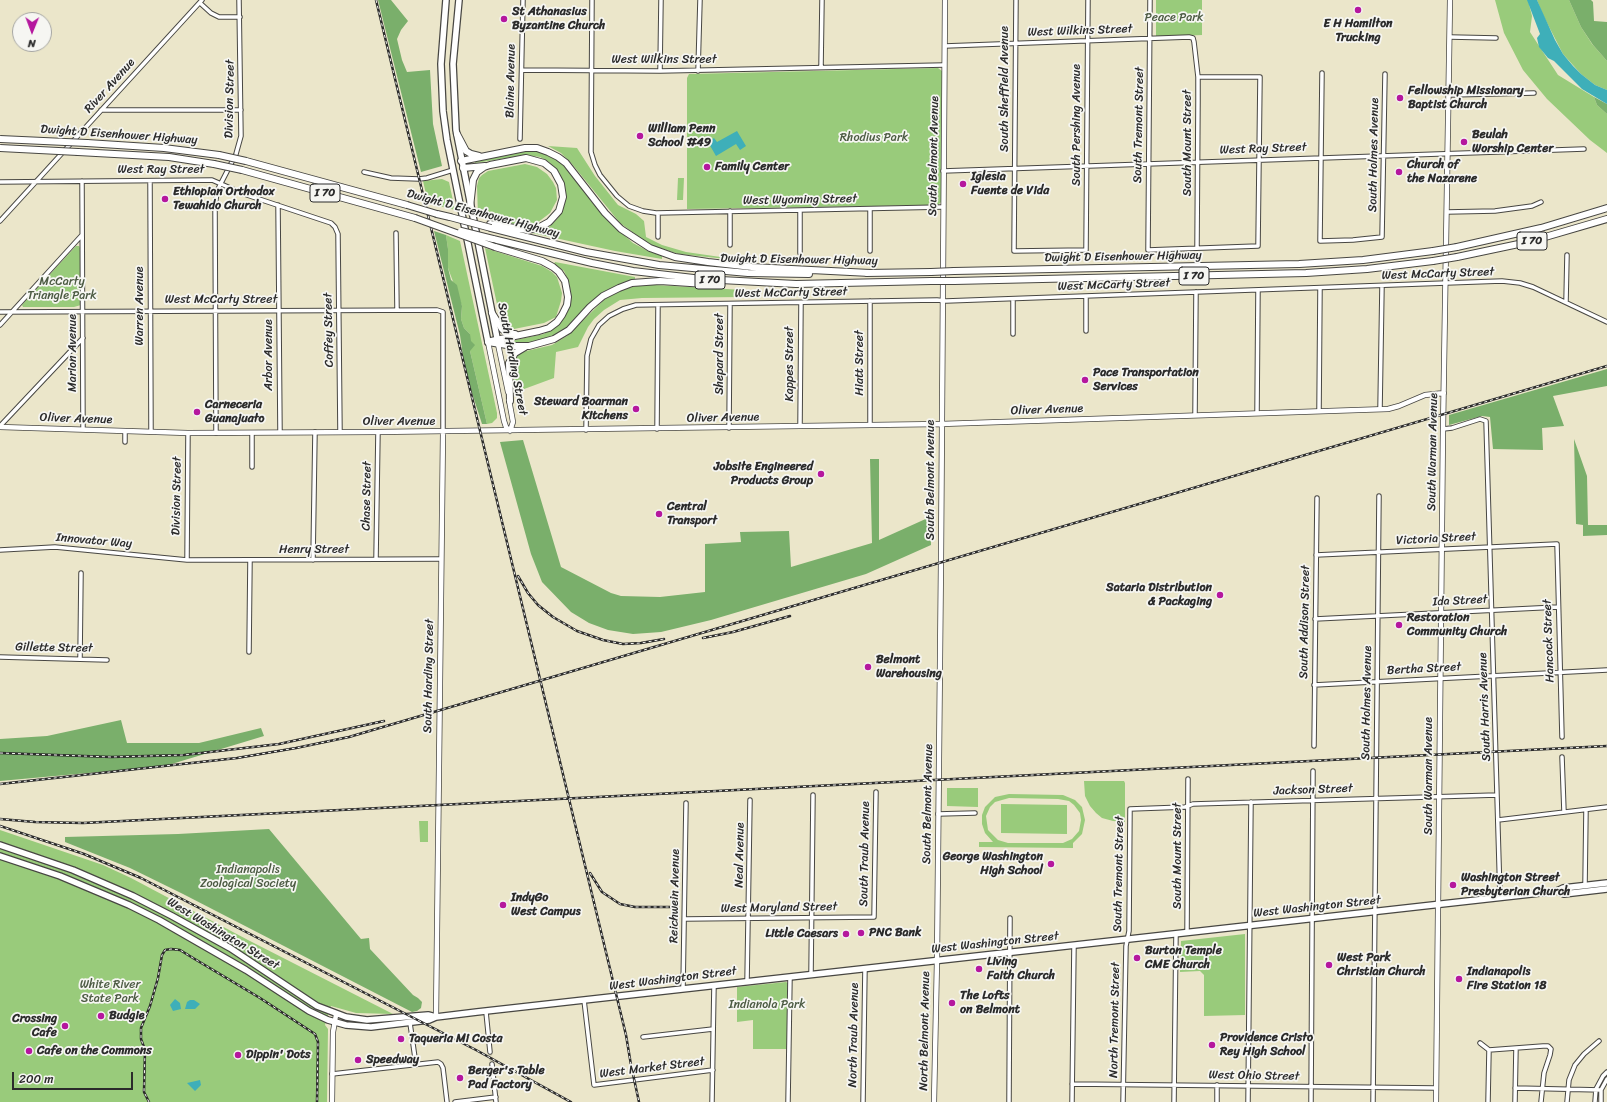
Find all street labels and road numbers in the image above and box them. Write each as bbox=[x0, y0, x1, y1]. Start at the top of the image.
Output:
street label: West Wilkins Street bbox=[1027, 22, 1133, 40]
street label: South Sheffield Avenue bbox=[998, 26, 1012, 152]
street label: Blaine Avenue bbox=[503, 44, 519, 118]
street label: West Wilkins Street bbox=[612, 53, 716, 67]
street label: River Avenue bbox=[82, 56, 138, 116]
street label: Division Street bbox=[222, 59, 238, 139]
street label: South Pershing Avenue bbox=[1070, 64, 1084, 186]
street label: South Tremont Street bbox=[1131, 67, 1147, 183]
street label: South Mount Street bbox=[1181, 90, 1195, 196]
street label: South Belmont Avenue bbox=[926, 96, 942, 216]
street label: South Holmes Avenue bbox=[1366, 98, 1382, 212]
street label: Dwight D Eisenhower Highway bbox=[40, 122, 198, 148]
street label: West Ray Street bbox=[1219, 140, 1307, 158]
street label: West Ray Street bbox=[118, 163, 204, 177]
road number: I 70 bbox=[310, 184, 340, 202]
street label: Dwight D Eisenhower Highway bbox=[405, 187, 561, 241]
street label: West Wyoming Street bbox=[743, 192, 857, 208]
road number: I 70 bbox=[1517, 232, 1547, 250]
street label: Dwight D Eisenhower Highway bbox=[1044, 248, 1202, 266]
street label: Dwight D Eisenhower Highway bbox=[720, 251, 878, 269]
street label: West McCarty Street bbox=[1381, 265, 1495, 283]
street label: Warren Avenue bbox=[133, 266, 147, 346]
road number: I 70 bbox=[1179, 267, 1209, 285]
road number: I 70 bbox=[695, 271, 725, 289]
street label: West McCarty Street bbox=[1057, 276, 1171, 294]
street label: West McCarty Street bbox=[735, 285, 847, 301]
street label: West McCarty Street bbox=[165, 293, 277, 307]
street label: Coffey Street bbox=[321, 293, 337, 367]
street label: South Harding Street bbox=[494, 301, 530, 417]
street label: Shepard Street bbox=[713, 313, 727, 395]
street label: Marion Avenue bbox=[66, 314, 80, 392]
street label: Arbor Avenue bbox=[262, 319, 276, 391]
street label: Kappes Street bbox=[783, 326, 797, 402]
street label: Hiatt Street bbox=[853, 330, 867, 396]
street label: South Warman Avenue bbox=[1425, 393, 1441, 511]
street label: Oliver Avenue bbox=[1010, 402, 1084, 418]
street label: Oliver Avenue bbox=[687, 410, 759, 426]
street label: Oliver Avenue bbox=[39, 411, 113, 427]
street label: Oliver Avenue bbox=[363, 415, 435, 429]
street label: South Belmont Avenue bbox=[924, 420, 938, 540]
street label: Division Street bbox=[169, 456, 185, 536]
street label: Chase Street bbox=[359, 461, 375, 531]
street label: Victoria Street bbox=[1396, 530, 1476, 548]
street label: Innovator Way bbox=[55, 531, 133, 551]
street label: Henry Street bbox=[279, 543, 349, 557]
street label: South Addison Street bbox=[1297, 565, 1313, 679]
street label: Ida Street bbox=[1432, 592, 1488, 610]
street label: Hancock Street bbox=[1540, 599, 1558, 683]
street label: South Harding Street bbox=[421, 619, 437, 733]
street label: Gillette Street bbox=[15, 640, 93, 656]
street label: South Holmes Avenue bbox=[1359, 646, 1375, 760]
street label: South Harris Avenue bbox=[1476, 652, 1494, 762]
street label: Bertha Street bbox=[1387, 660, 1461, 678]
street label: South Warman Avenue bbox=[1422, 717, 1436, 835]
street label: South Belmont Avenue bbox=[920, 744, 936, 864]
street label: Jackson Street bbox=[1273, 781, 1353, 799]
street label: South Traub Avenue bbox=[857, 801, 873, 907]
street label: South Mount Street bbox=[1171, 803, 1185, 909]
street label: South Tremont Street bbox=[1111, 816, 1127, 932]
street label: Neal Avenue bbox=[732, 822, 748, 888]
street label: Reichwein Avenue bbox=[667, 849, 683, 943]
street label: West Washington Street bbox=[1253, 893, 1381, 921]
street label: West Washington Street bbox=[164, 895, 282, 973]
street label: West Maryland Street bbox=[721, 900, 837, 916]
street label: West Washington Street bbox=[931, 929, 1059, 957]
street label: North Tremont Street bbox=[1107, 962, 1123, 1078]
street label: West Washington Street bbox=[609, 964, 737, 994]
street label: North Belmont Avenue bbox=[917, 971, 933, 1091]
street label: North Traub Avenue bbox=[846, 982, 862, 1088]
street label: West Market Street bbox=[599, 1054, 705, 1082]
street label: West Ohio Street bbox=[1208, 1068, 1300, 1084]

